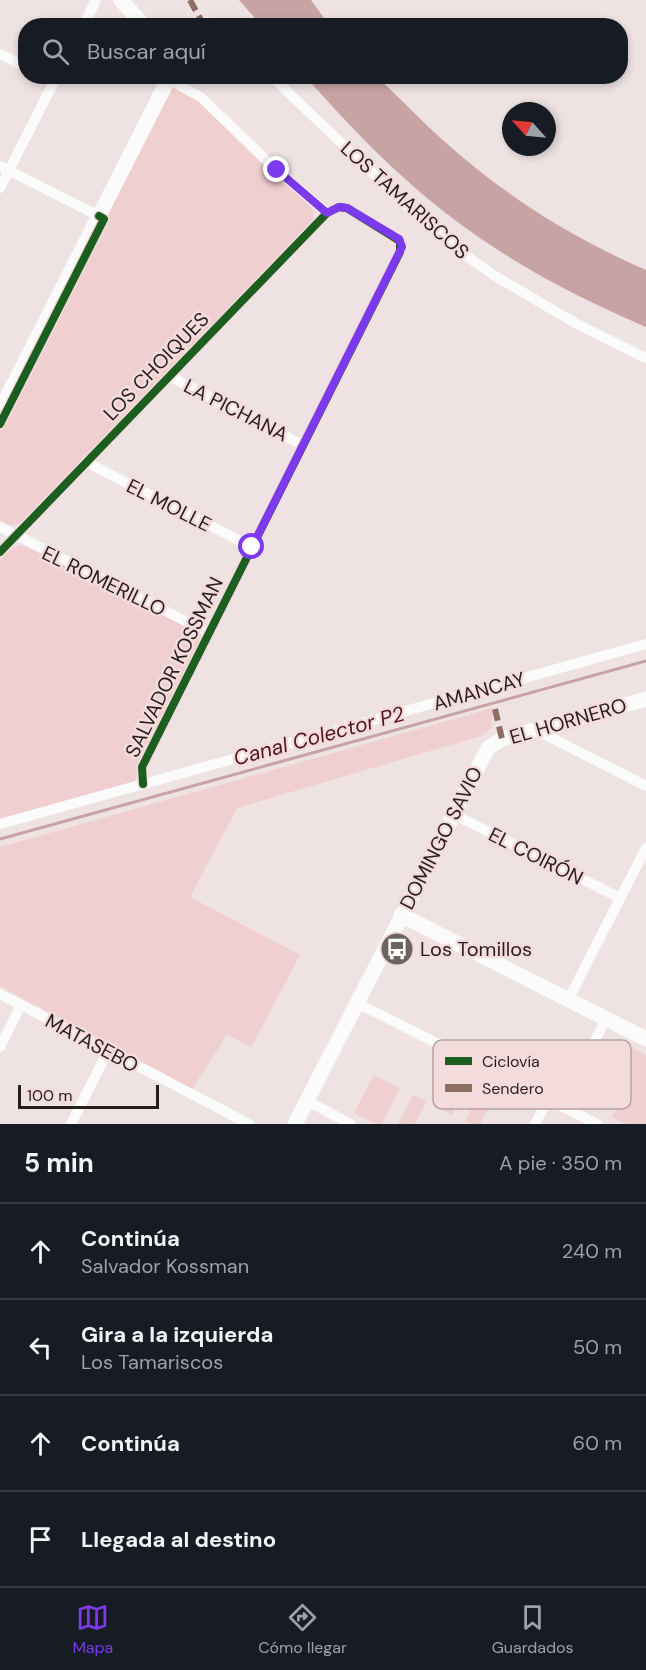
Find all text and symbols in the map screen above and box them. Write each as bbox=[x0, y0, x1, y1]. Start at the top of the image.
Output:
search box bbox=[18, 18, 628, 84]
icon: search bbox=[39, 35, 72, 68]
text: Buscar aquí bbox=[87, 37, 206, 66]
north arrow bbox=[502, 102, 556, 156]
street label: LOS TAMARISCOS bbox=[335, 135, 475, 265]
route end bbox=[263, 156, 289, 182]
street label: LOS CHOIQUES bbox=[98, 306, 214, 426]
street label: LA PICHANA bbox=[179, 373, 293, 447]
street label: EL MOLLE bbox=[122, 473, 216, 537]
route start bbox=[238, 533, 264, 559]
street label: EL ROMERILLO bbox=[38, 540, 170, 622]
street label: SALVADOR KOSSMAN bbox=[119, 572, 229, 762]
street label: AMANCAY bbox=[430, 665, 528, 717]
street label: EL HORNERO bbox=[506, 692, 630, 750]
water label: Canal Colector P2 bbox=[230, 700, 408, 772]
street label: DOMINGO SAVIO bbox=[394, 762, 488, 914]
street label: EL COIRÓN bbox=[484, 821, 588, 891]
bus stop icon: Los Tomillos bbox=[379, 931, 415, 967]
place label: Los Tomillos bbox=[420, 936, 532, 962]
street label: MATASEBO bbox=[41, 1008, 143, 1078]
legend bbox=[433, 1040, 631, 1109]
text: Ciclovía bbox=[482, 1051, 540, 1072]
text: Sendero bbox=[482, 1078, 544, 1099]
scale bar bbox=[18, 1082, 159, 1110]
text: 100 m bbox=[27, 1085, 72, 1106]
text: 5 min bbox=[24, 1146, 94, 1180]
text: A pie · 350 m bbox=[499, 1150, 622, 1176]
text: Continúa bbox=[81, 1224, 180, 1253]
icon: ahead bbox=[24, 1235, 57, 1268]
text: 240 m bbox=[562, 1238, 622, 1264]
text: Salvador Kossman bbox=[81, 1253, 249, 1279]
text: Gira a la izquierda bbox=[81, 1320, 273, 1349]
icon: left bbox=[24, 1331, 57, 1364]
text: 50 m bbox=[573, 1334, 622, 1360]
text: Los Tamariscos bbox=[81, 1349, 223, 1375]
icon: ahead bbox=[24, 1427, 57, 1460]
text: Continúa bbox=[81, 1429, 180, 1458]
text: 60 m bbox=[573, 1430, 622, 1456]
icon: arrive bbox=[24, 1523, 57, 1556]
text: Llegada al destino bbox=[81, 1525, 276, 1554]
tab: Mapa bbox=[72, 1601, 113, 1658]
tab: Cómo llegar bbox=[258, 1601, 347, 1658]
tab: Guardados bbox=[492, 1601, 574, 1658]

